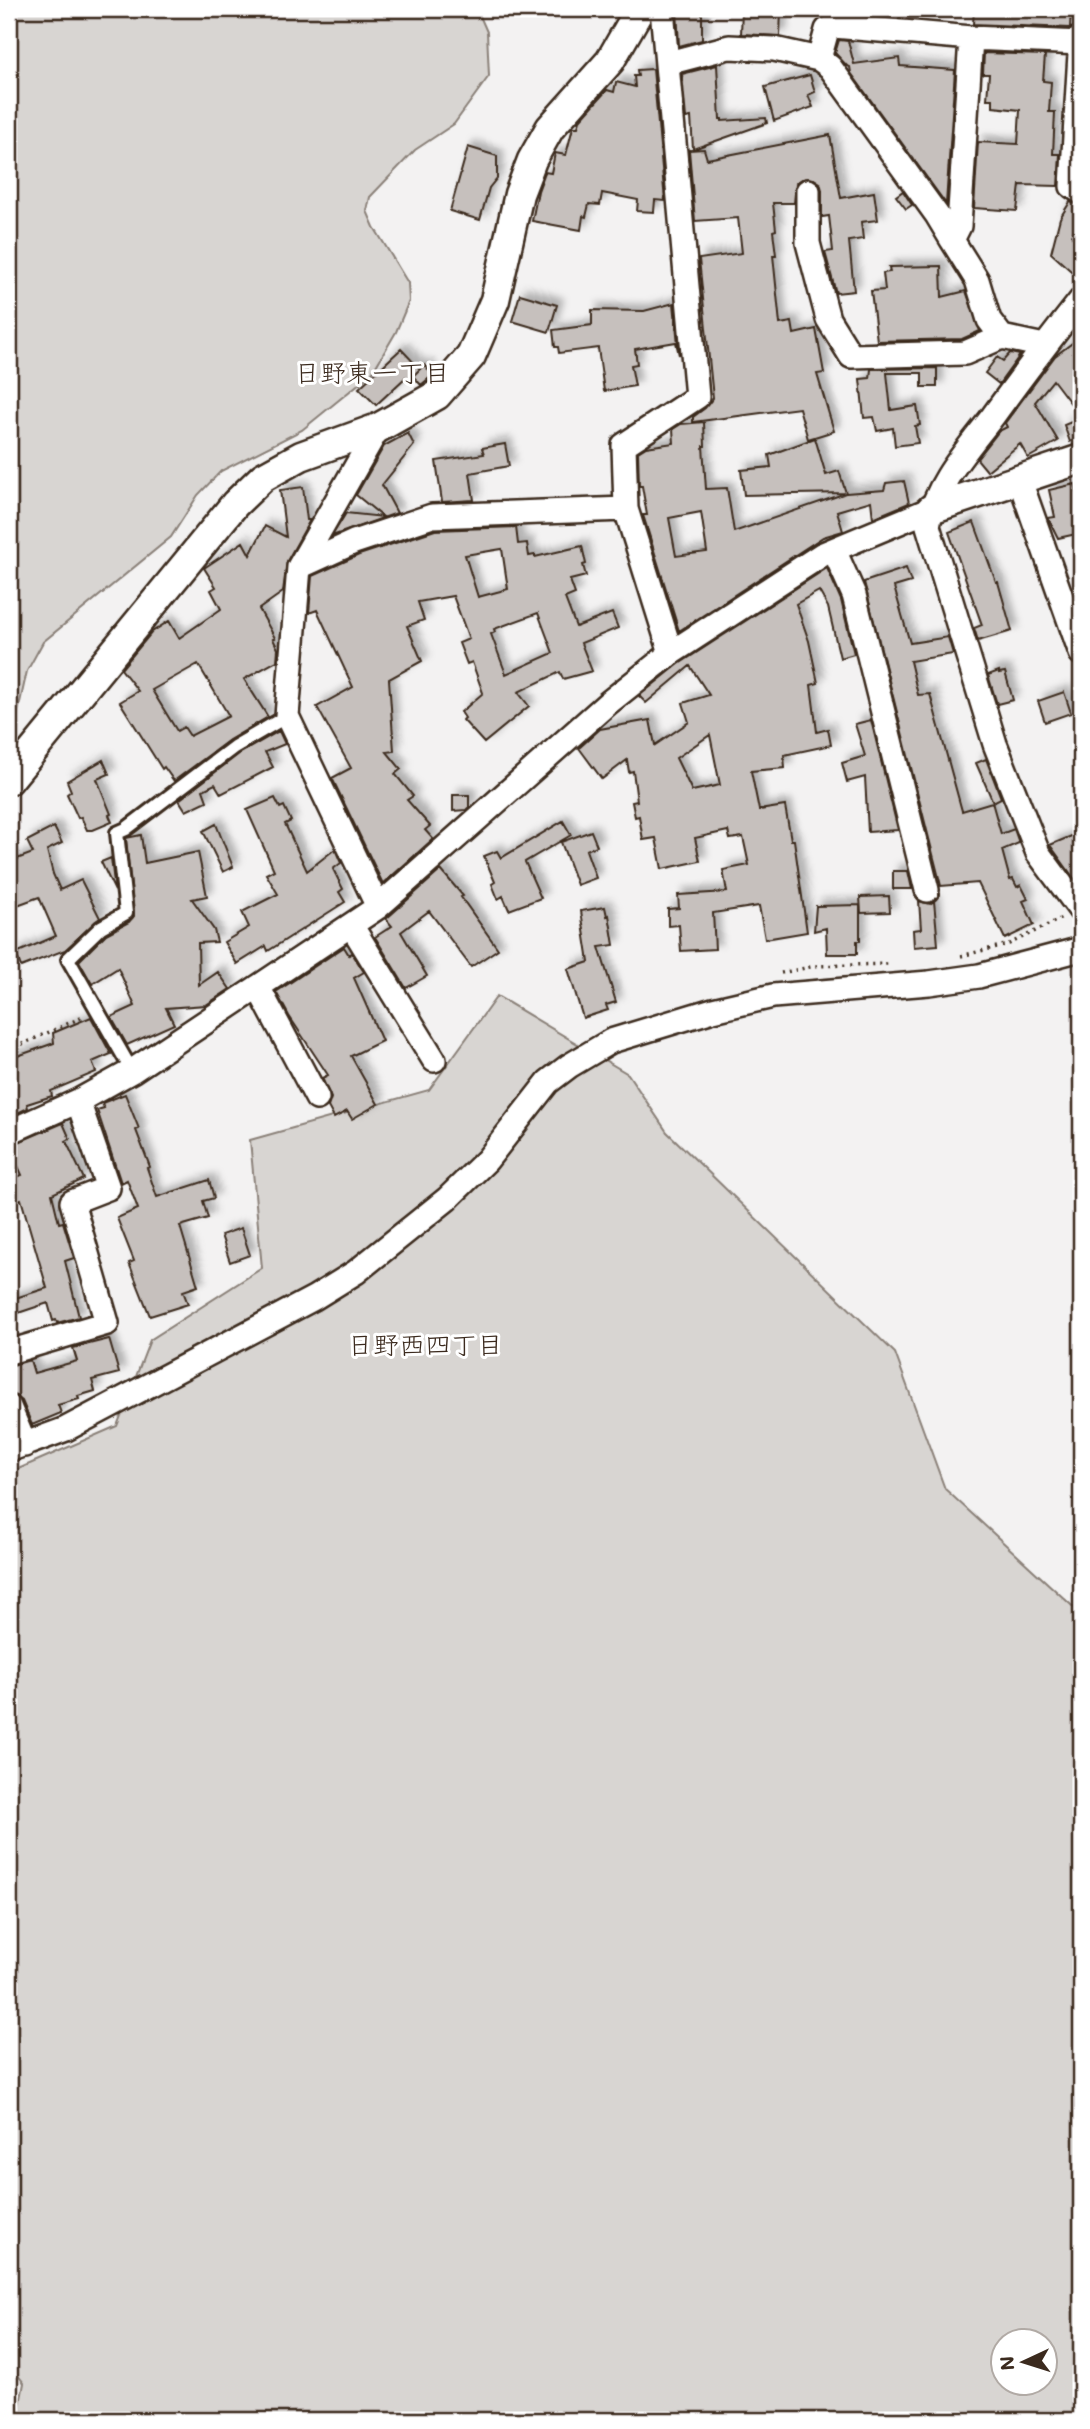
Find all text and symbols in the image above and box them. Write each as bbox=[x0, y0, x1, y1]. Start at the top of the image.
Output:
district label: 日野東一丁目 bbox=[294, 355, 450, 389]
district label: 日野西四丁目 bbox=[347, 1327, 503, 1361]
north arrow bbox=[988, 2328, 1058, 2398]
text: N bbox=[994, 2355, 1020, 2371]

